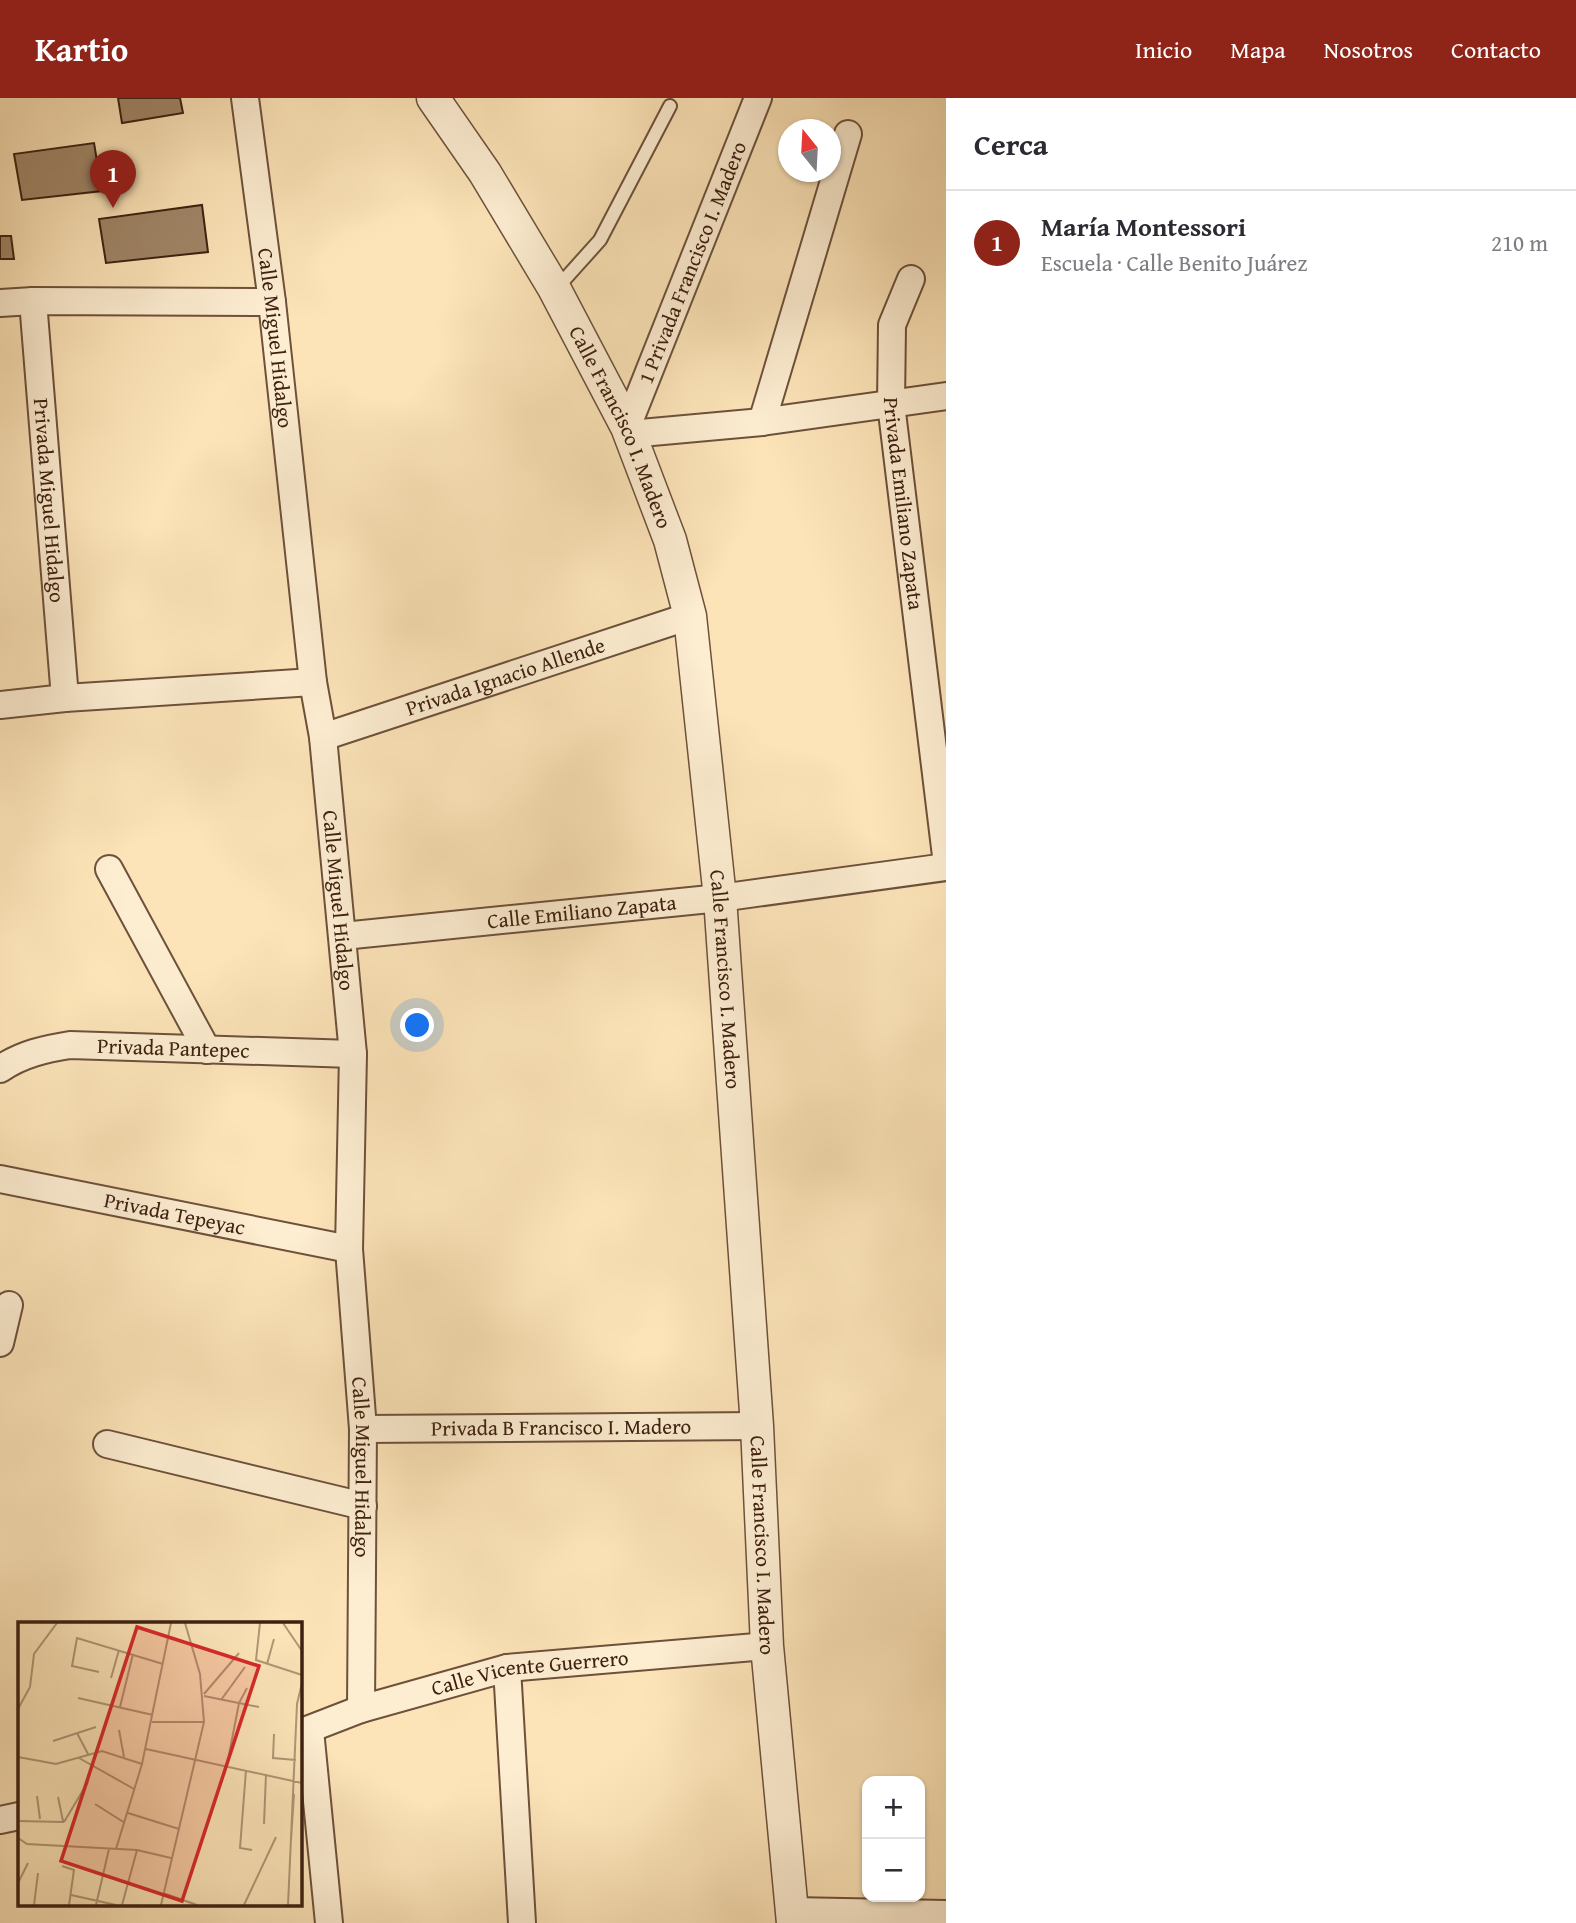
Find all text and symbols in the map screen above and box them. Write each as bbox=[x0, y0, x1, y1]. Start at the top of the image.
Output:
text: Kartio bbox=[35, 25, 128, 73]
text: Inicio bbox=[1135, 32, 1192, 67]
text: Mapa bbox=[1230, 32, 1286, 67]
text: Nosotros bbox=[1324, 32, 1413, 67]
text: Contacto bbox=[1451, 32, 1541, 67]
north arrow bbox=[778, 119, 841, 182]
text: Cerca bbox=[974, 122, 1048, 166]
street label: 1 Privada Francisco I. Madero bbox=[630, 137, 754, 388]
pin: 1 bbox=[90, 150, 136, 208]
text: María Montessori bbox=[1041, 207, 1246, 246]
text: 1 bbox=[991, 226, 1003, 259]
text: 210 m bbox=[1491, 226, 1548, 259]
street label: Calle Miguel Hidalgo bbox=[250, 246, 302, 430]
text: Escuela · Calle Benito Juárez bbox=[1041, 246, 1307, 279]
street label: Calle Francisco I. Madero bbox=[562, 320, 680, 533]
street label: Privada Miguel Hidalgo bbox=[26, 397, 73, 604]
street label: Privada Emiliano Zapata bbox=[876, 397, 932, 612]
street label: Privada Ignacio Allende bbox=[401, 629, 609, 724]
street label: Calle Miguel Hidalgo bbox=[315, 809, 363, 992]
street label: Calle Francisco I. Madero bbox=[702, 868, 749, 1090]
street label: Calle Emiliano Zapata bbox=[486, 886, 678, 936]
your location bbox=[400, 1008, 434, 1042]
street label: Privada Pantepec bbox=[97, 1030, 250, 1066]
street label: Privada Tepeyac bbox=[101, 1184, 248, 1243]
street label: Calle Miguel Hidalgo bbox=[344, 1375, 379, 1558]
street label: Privada B Francisco I. Madero bbox=[431, 1411, 691, 1443]
street label: Calle Francisco I. Madero bbox=[742, 1435, 784, 1656]
inset map bbox=[18, 1622, 301, 1906]
street label: Calle Vicente Guerrero bbox=[428, 1642, 630, 1704]
map controls bbox=[862, 1776, 925, 1902]
button: + bbox=[862, 1776, 925, 1839]
button: − bbox=[862, 1839, 925, 1902]

